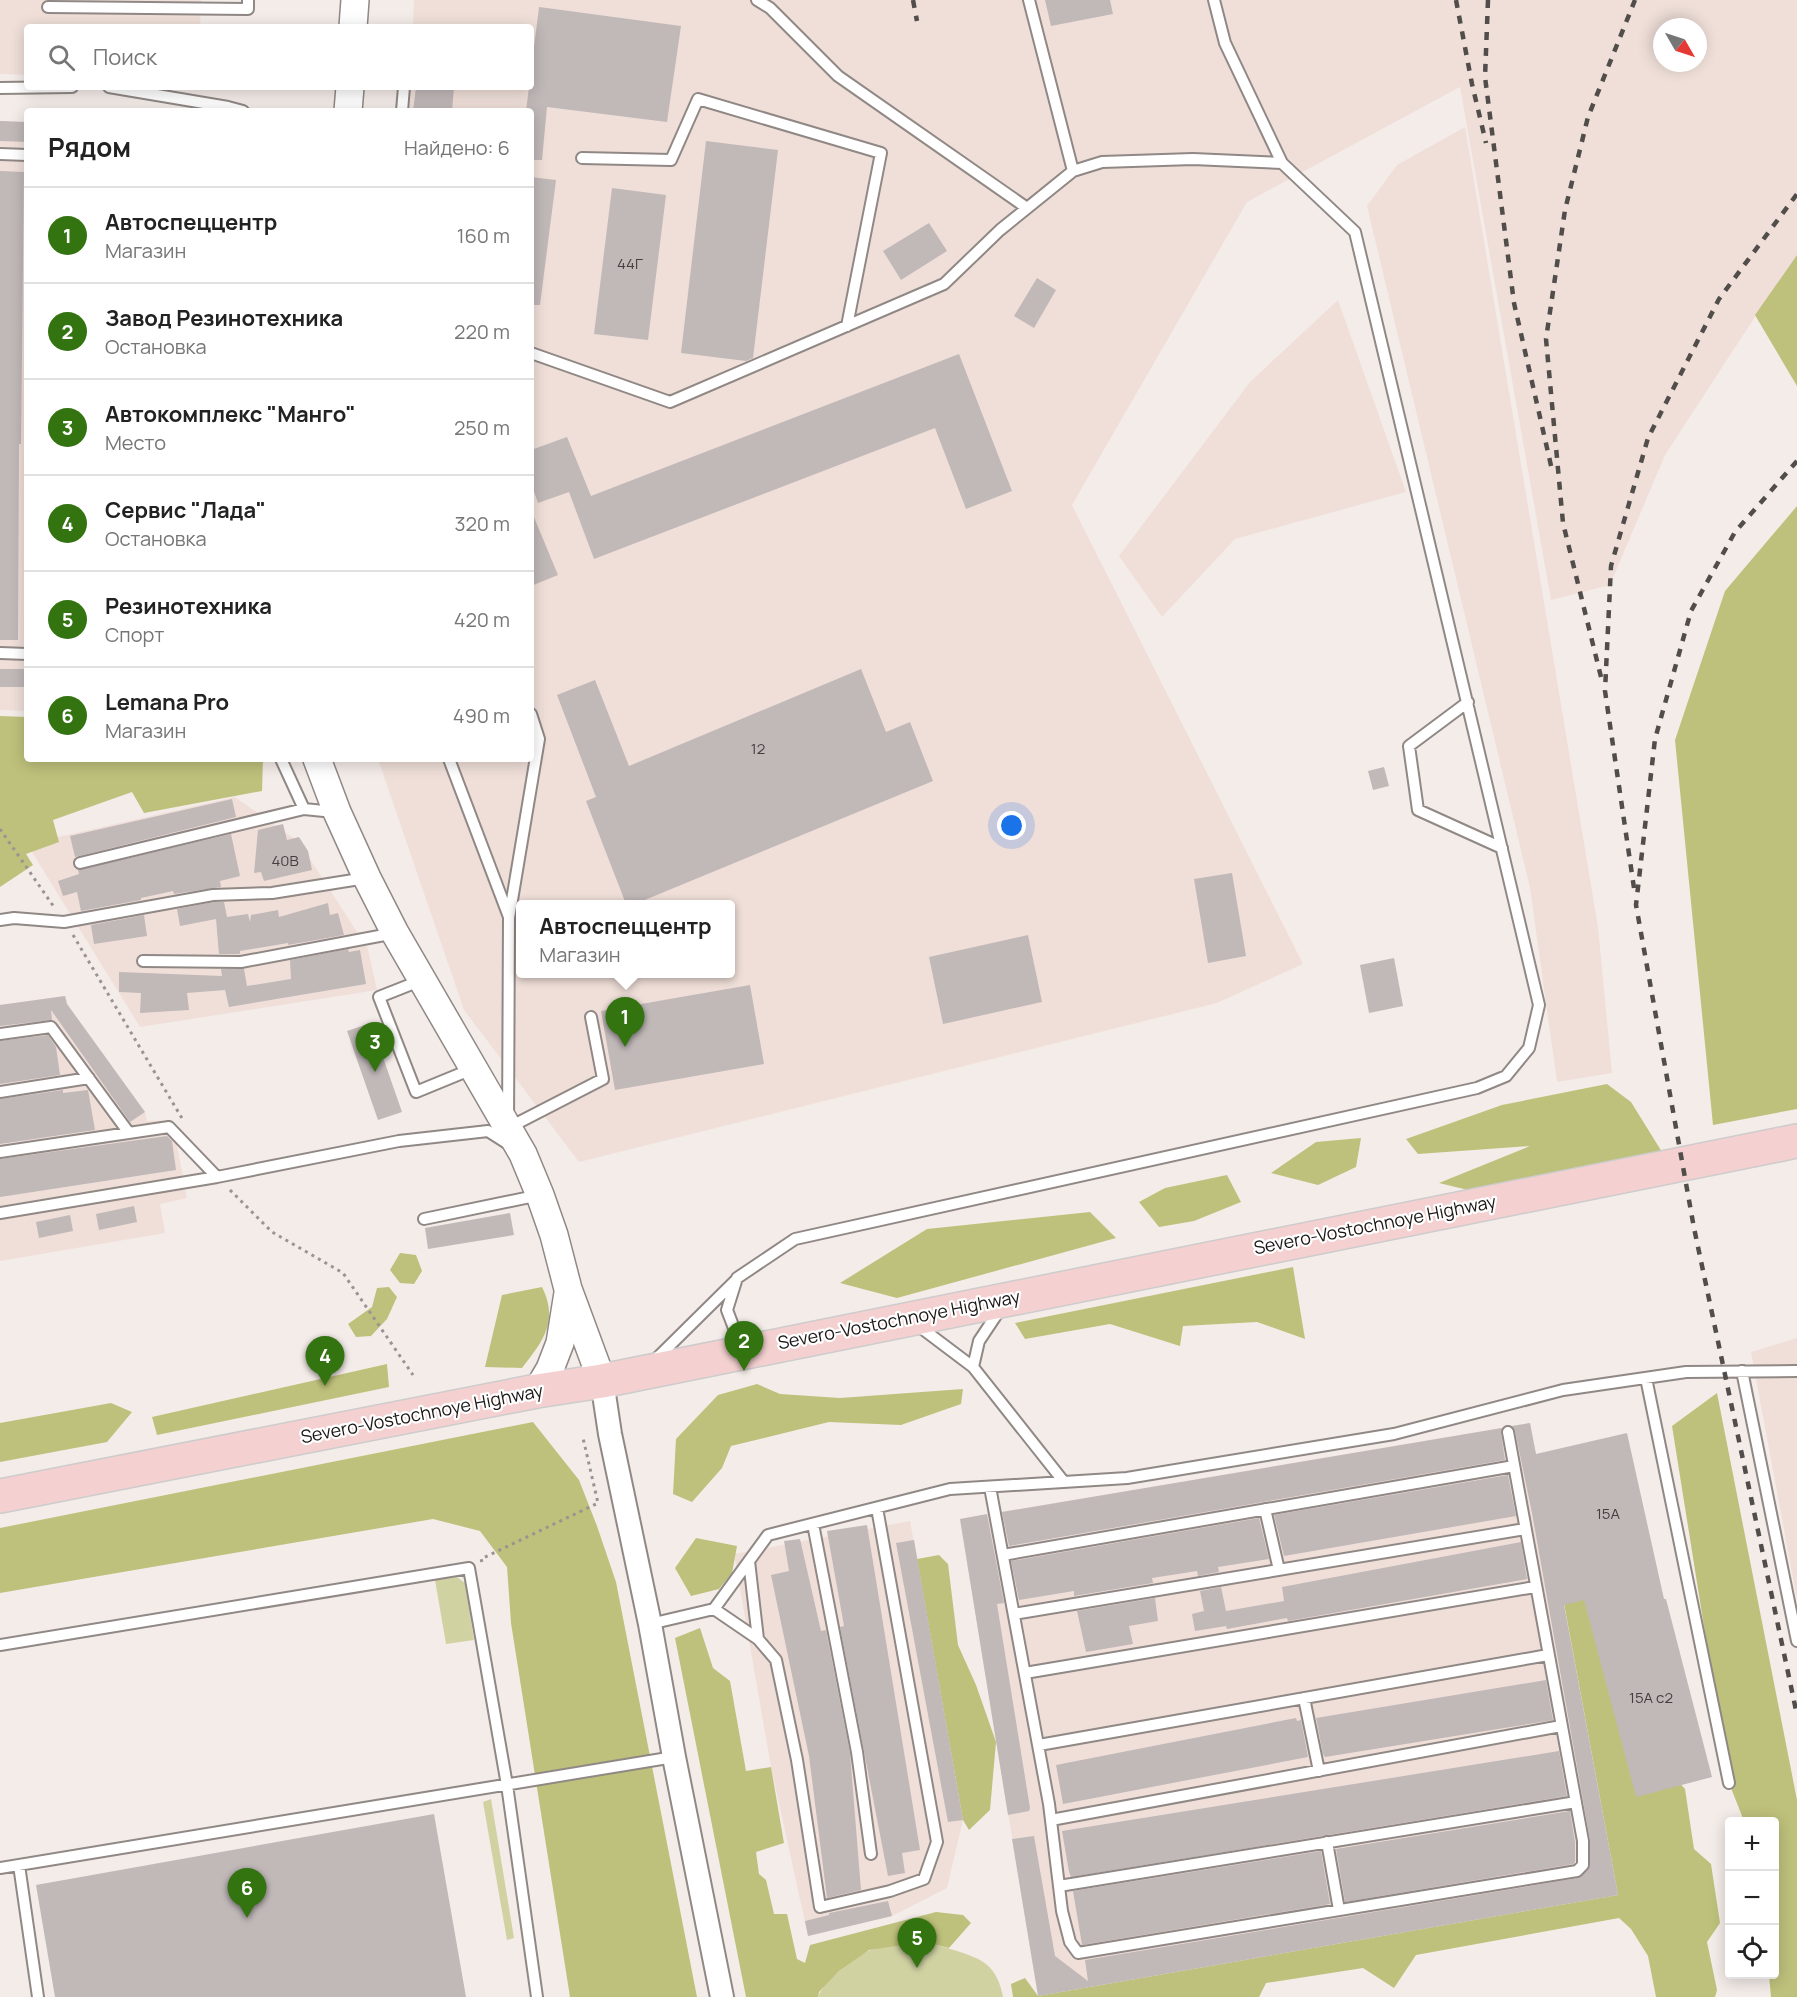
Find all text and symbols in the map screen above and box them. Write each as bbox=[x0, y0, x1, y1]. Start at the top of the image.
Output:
north arrow bbox=[1653, 18, 1707, 72]
search box bbox=[24, 24, 534, 90]
icon: search bbox=[45, 41, 78, 74]
text: Поиск bbox=[93, 42, 157, 72]
text: Рядом bbox=[48, 129, 131, 165]
text: Найдено: 6 bbox=[404, 134, 510, 161]
text: Автоспеццентр bbox=[105, 207, 277, 237]
text: 1 bbox=[63, 222, 72, 249]
text: 160 m bbox=[457, 222, 510, 249]
text: Магазин bbox=[105, 237, 186, 264]
house number: 44Г bbox=[617, 253, 643, 274]
text: Завод Резинотехника bbox=[105, 303, 343, 333]
text: 2 bbox=[62, 318, 73, 345]
text: 220 m bbox=[454, 318, 510, 345]
text: Остановка bbox=[105, 333, 207, 360]
text: Автокомплекс "Манго" bbox=[105, 399, 356, 429]
text: 3 bbox=[62, 414, 73, 441]
text: 250 m bbox=[454, 414, 510, 441]
text: Место bbox=[105, 429, 166, 456]
text: Сервис "Лада" bbox=[105, 495, 266, 525]
text: 4 bbox=[61, 510, 74, 537]
text: 320 m bbox=[454, 510, 510, 537]
text: Остановка bbox=[105, 525, 207, 552]
text: Резинотехника bbox=[105, 591, 272, 621]
text: 5 bbox=[62, 606, 73, 633]
text: 420 m bbox=[454, 606, 510, 633]
text: Спорт bbox=[105, 621, 165, 648]
text: Lemana Pro bbox=[105, 687, 229, 717]
text: 6 bbox=[61, 702, 74, 729]
text: 490 m bbox=[453, 702, 510, 729]
text: Магазин bbox=[105, 717, 186, 744]
house number: 12 bbox=[751, 738, 765, 759]
your location bbox=[997, 811, 1026, 840]
house number: 40В bbox=[271, 850, 299, 871]
popup bbox=[516, 900, 735, 978]
text: Автоспеццентр bbox=[539, 911, 712, 941]
text: Магазин bbox=[539, 941, 621, 968]
pin: 1 bbox=[606, 998, 644, 1047]
pin: 3 bbox=[356, 1022, 394, 1072]
street label: Severo-Vostochnoye Highway bbox=[1252, 1189, 1499, 1259]
street label: Severo-Vostochnoye Highway bbox=[776, 1284, 1023, 1354]
pin: 2 bbox=[724, 1322, 764, 1371]
pin: 4 bbox=[306, 1336, 344, 1386]
street label: Severo-Vostochnoye Highway bbox=[299, 1378, 546, 1448]
house number: 15А bbox=[1596, 1503, 1621, 1524]
house number: 15А с2 bbox=[1629, 1687, 1673, 1708]
map controls bbox=[1725, 1817, 1779, 1979]
button: + bbox=[1725, 1817, 1779, 1871]
pin: 6 bbox=[228, 1868, 266, 1918]
button: − bbox=[1725, 1871, 1779, 1925]
pin: 5 bbox=[898, 1918, 936, 1968]
button: locate bbox=[1725, 1925, 1779, 1979]

